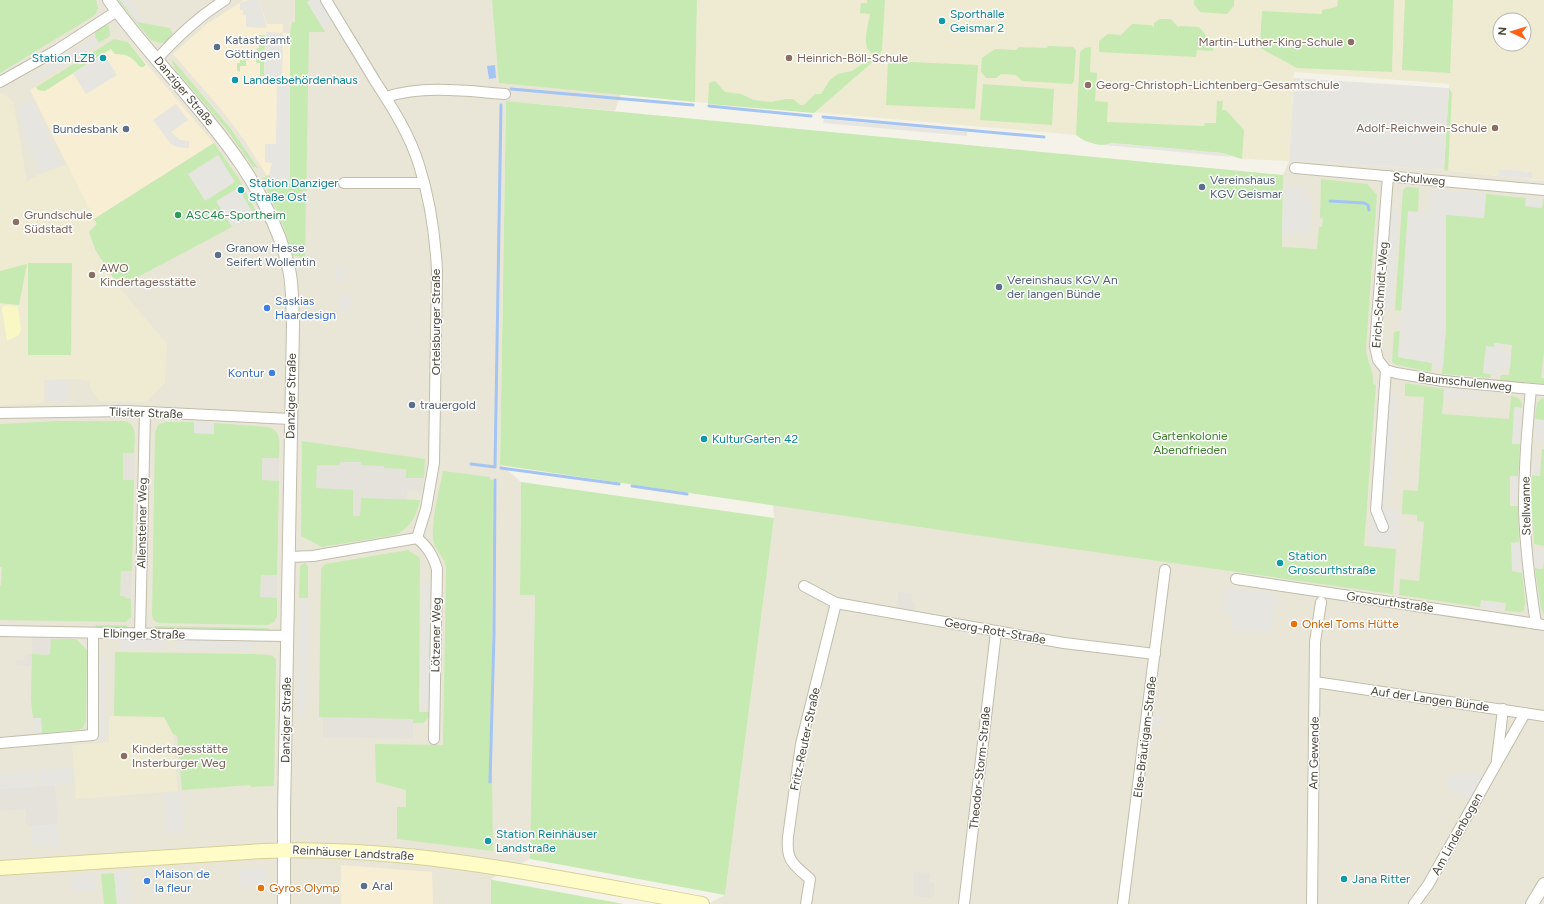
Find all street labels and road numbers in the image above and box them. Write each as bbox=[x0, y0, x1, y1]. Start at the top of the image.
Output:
street label: Danziger Straße bbox=[151, 54, 217, 129]
street label: Schulweg bbox=[1392, 170, 1446, 188]
street label: Erich-Schmidt-Weg bbox=[1369, 241, 1391, 349]
street label: Ortelsburger Straße bbox=[429, 268, 443, 375]
street label: Danziger Straße bbox=[283, 353, 299, 439]
street label: Baumschulenweg bbox=[1417, 370, 1513, 394]
street label: Tilsiter Straße bbox=[109, 405, 184, 421]
street label: Stellwanne bbox=[1518, 476, 1534, 536]
street label: Allensteiner Weg bbox=[134, 477, 150, 569]
street label: Groscurthstraße bbox=[1346, 589, 1435, 615]
street label: Lötzener Weg bbox=[428, 597, 444, 673]
street label: Georg-Rott-Straße bbox=[943, 615, 1047, 647]
street label: Elbinger Straße bbox=[103, 626, 186, 642]
street label: Else-Bräutigam-Straße bbox=[1131, 675, 1159, 798]
street label: Danziger Straße bbox=[278, 677, 294, 763]
street label: Auf der Langen Bünde bbox=[1370, 684, 1491, 714]
street label: Fritz-Reuter-Straße bbox=[787, 686, 823, 792]
street label: Theodor-Storm-Straße bbox=[967, 705, 993, 830]
street label: Am Gewende bbox=[1306, 716, 1322, 790]
street label: Am Lindenbogen bbox=[1429, 790, 1485, 877]
street label: Reinhäuser Landstraße bbox=[292, 843, 415, 863]

